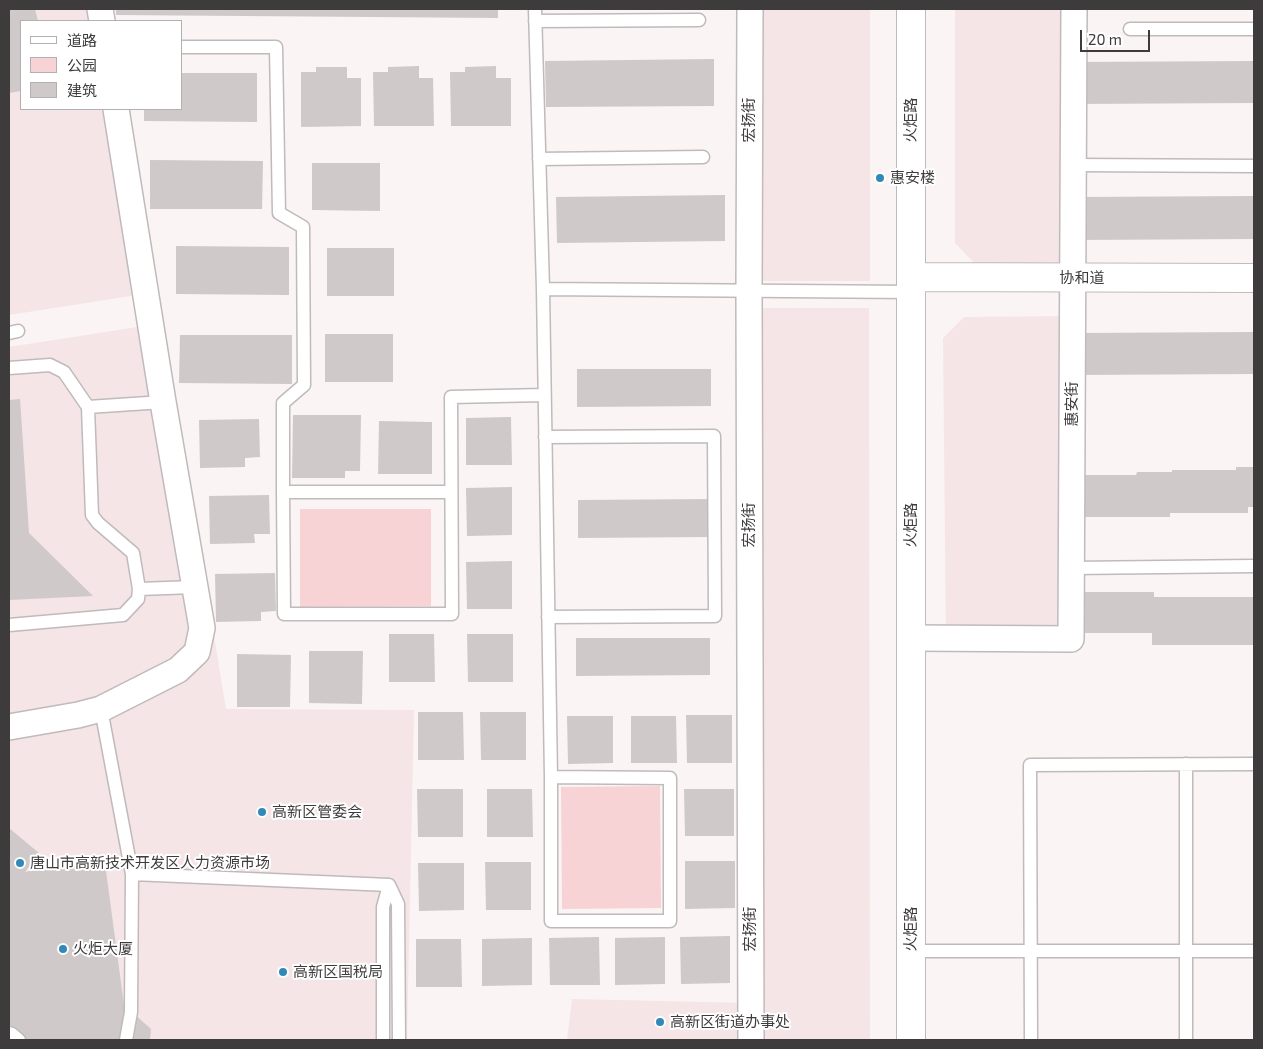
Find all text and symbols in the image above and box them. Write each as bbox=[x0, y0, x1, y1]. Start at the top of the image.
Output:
legend bbox=[20, 20, 182, 110]
scale bar bbox=[1083, 20, 1153, 52]
text: 20 m bbox=[1088, 30, 1122, 48]
text: 道路 bbox=[67, 31, 97, 49]
text: 公园 bbox=[67, 56, 97, 74]
text: 建筑 bbox=[67, 81, 97, 99]
street label: 宏扬街 bbox=[740, 98, 758, 142]
street label: 火炬路 bbox=[902, 98, 920, 142]
place label: 惠安楼 bbox=[890, 169, 935, 187]
marker: 惠安楼 bbox=[874, 172, 886, 184]
street label: 协和道 bbox=[1060, 269, 1104, 287]
street label: 惠安街 bbox=[1063, 382, 1081, 426]
street label: 宏扬街 bbox=[740, 503, 758, 547]
street label: 火炬路 bbox=[902, 503, 920, 547]
place label: 高新区管委会 bbox=[272, 803, 362, 821]
marker: 高新区管委会 bbox=[256, 806, 268, 818]
place label: 唐山市高新技术开发区人力资源市场 bbox=[30, 854, 270, 872]
marker: 唐山市高新技术开发区人力资源市场 bbox=[14, 857, 26, 869]
street label: 宏扬街 bbox=[741, 907, 759, 951]
street label: 火炬路 bbox=[902, 907, 920, 951]
place label: 火炬大厦 bbox=[73, 940, 133, 958]
marker: 火炬大厦 bbox=[57, 943, 69, 955]
place label: 高新区国税局 bbox=[293, 963, 383, 981]
marker: 高新区国税局 bbox=[277, 966, 289, 978]
place label: 高新区街道办事处 bbox=[670, 1013, 790, 1031]
marker: 高新区街道办事处 bbox=[654, 1016, 666, 1028]

